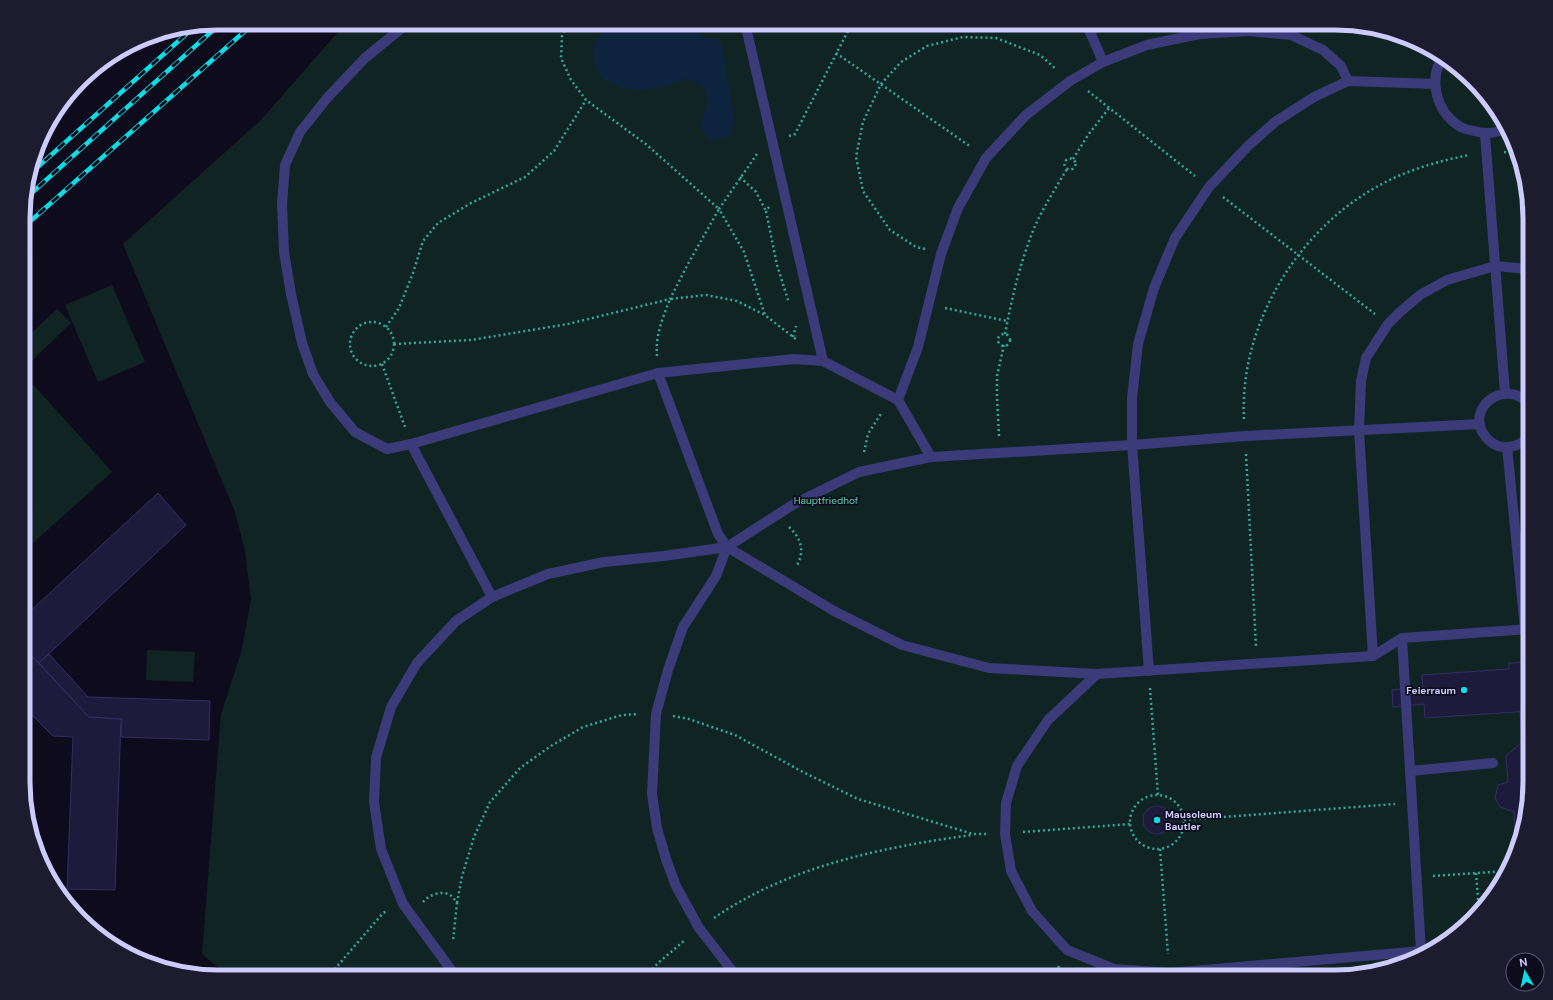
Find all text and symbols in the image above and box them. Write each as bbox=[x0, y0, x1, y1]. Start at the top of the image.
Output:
park label: Hauptfriedhof bbox=[794, 494, 859, 507]
place label: Feierraum bbox=[1406, 684, 1456, 697]
marker: Feierraum bbox=[1459, 685, 1469, 695]
place label: Mausoleum Bautler bbox=[1165, 808, 1222, 833]
marker: Mausoleum Bautler bbox=[1152, 815, 1162, 825]
north arrow bbox=[1505, 952, 1545, 992]
text: N bbox=[1518, 955, 1528, 970]

